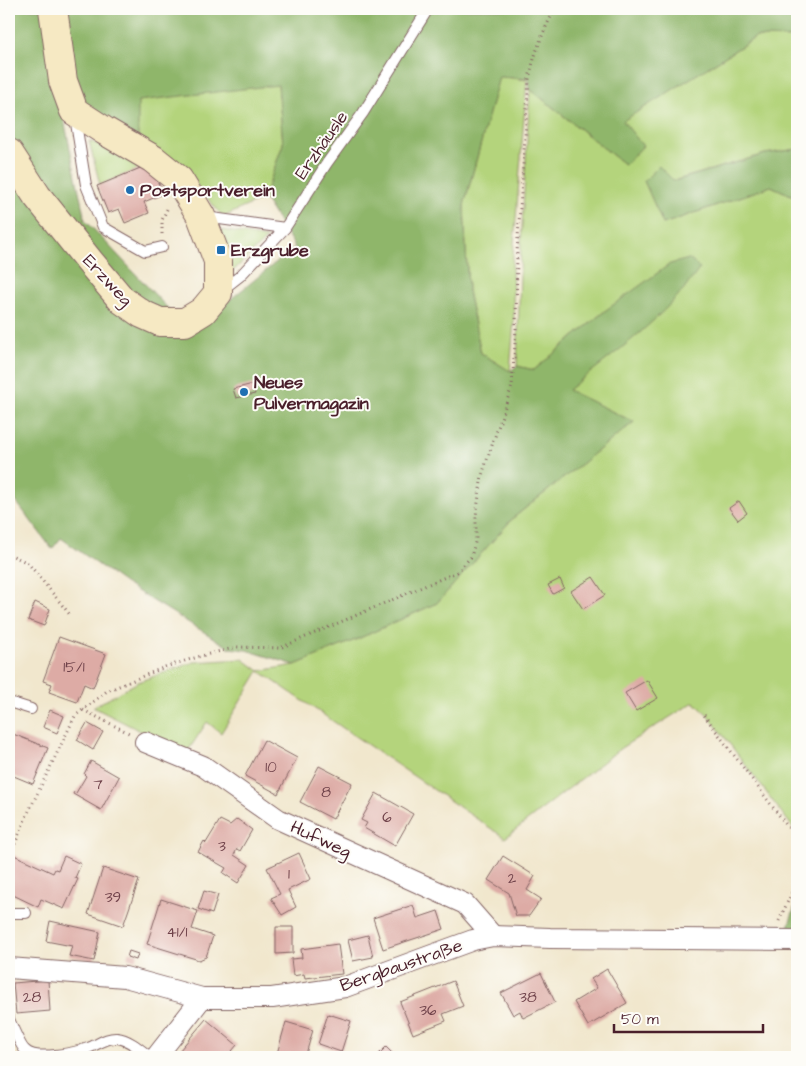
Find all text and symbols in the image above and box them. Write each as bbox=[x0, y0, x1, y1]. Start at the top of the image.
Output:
street label: Erzhäusle bbox=[289, 106, 354, 185]
place label: Postsportverein bbox=[140, 178, 275, 203]
marker: Postsportverein bbox=[124, 184, 136, 196]
place label: Erzgrube bbox=[231, 238, 309, 264]
marker: Erzgrube bbox=[215, 244, 227, 256]
street label: Erzweg bbox=[76, 249, 138, 313]
place label: Neues Pulvermagazin bbox=[254, 370, 369, 417]
marker: Neues Pulvermagazin bbox=[238, 386, 250, 398]
house number: 15/1 bbox=[63, 657, 85, 678]
house number: 10 bbox=[265, 757, 277, 778]
house number: 7 bbox=[93, 774, 103, 795]
house number: 8 bbox=[321, 782, 331, 803]
house number: 6 bbox=[382, 807, 392, 828]
street label: Hufweg bbox=[286, 815, 355, 865]
house number: 3 bbox=[218, 836, 226, 857]
house number: 1 bbox=[288, 864, 290, 885]
house number: 2 bbox=[508, 868, 517, 889]
house number: 39 bbox=[105, 887, 121, 908]
house number: 41/1 bbox=[167, 922, 188, 943]
street label: Bergbaustraße bbox=[337, 933, 466, 999]
house number: 28 bbox=[23, 987, 41, 1008]
house number: 38 bbox=[519, 987, 537, 1008]
house number: 36 bbox=[419, 1000, 437, 1021]
scale bar bbox=[614, 1001, 762, 1033]
text: 50 m bbox=[621, 1009, 659, 1030]

